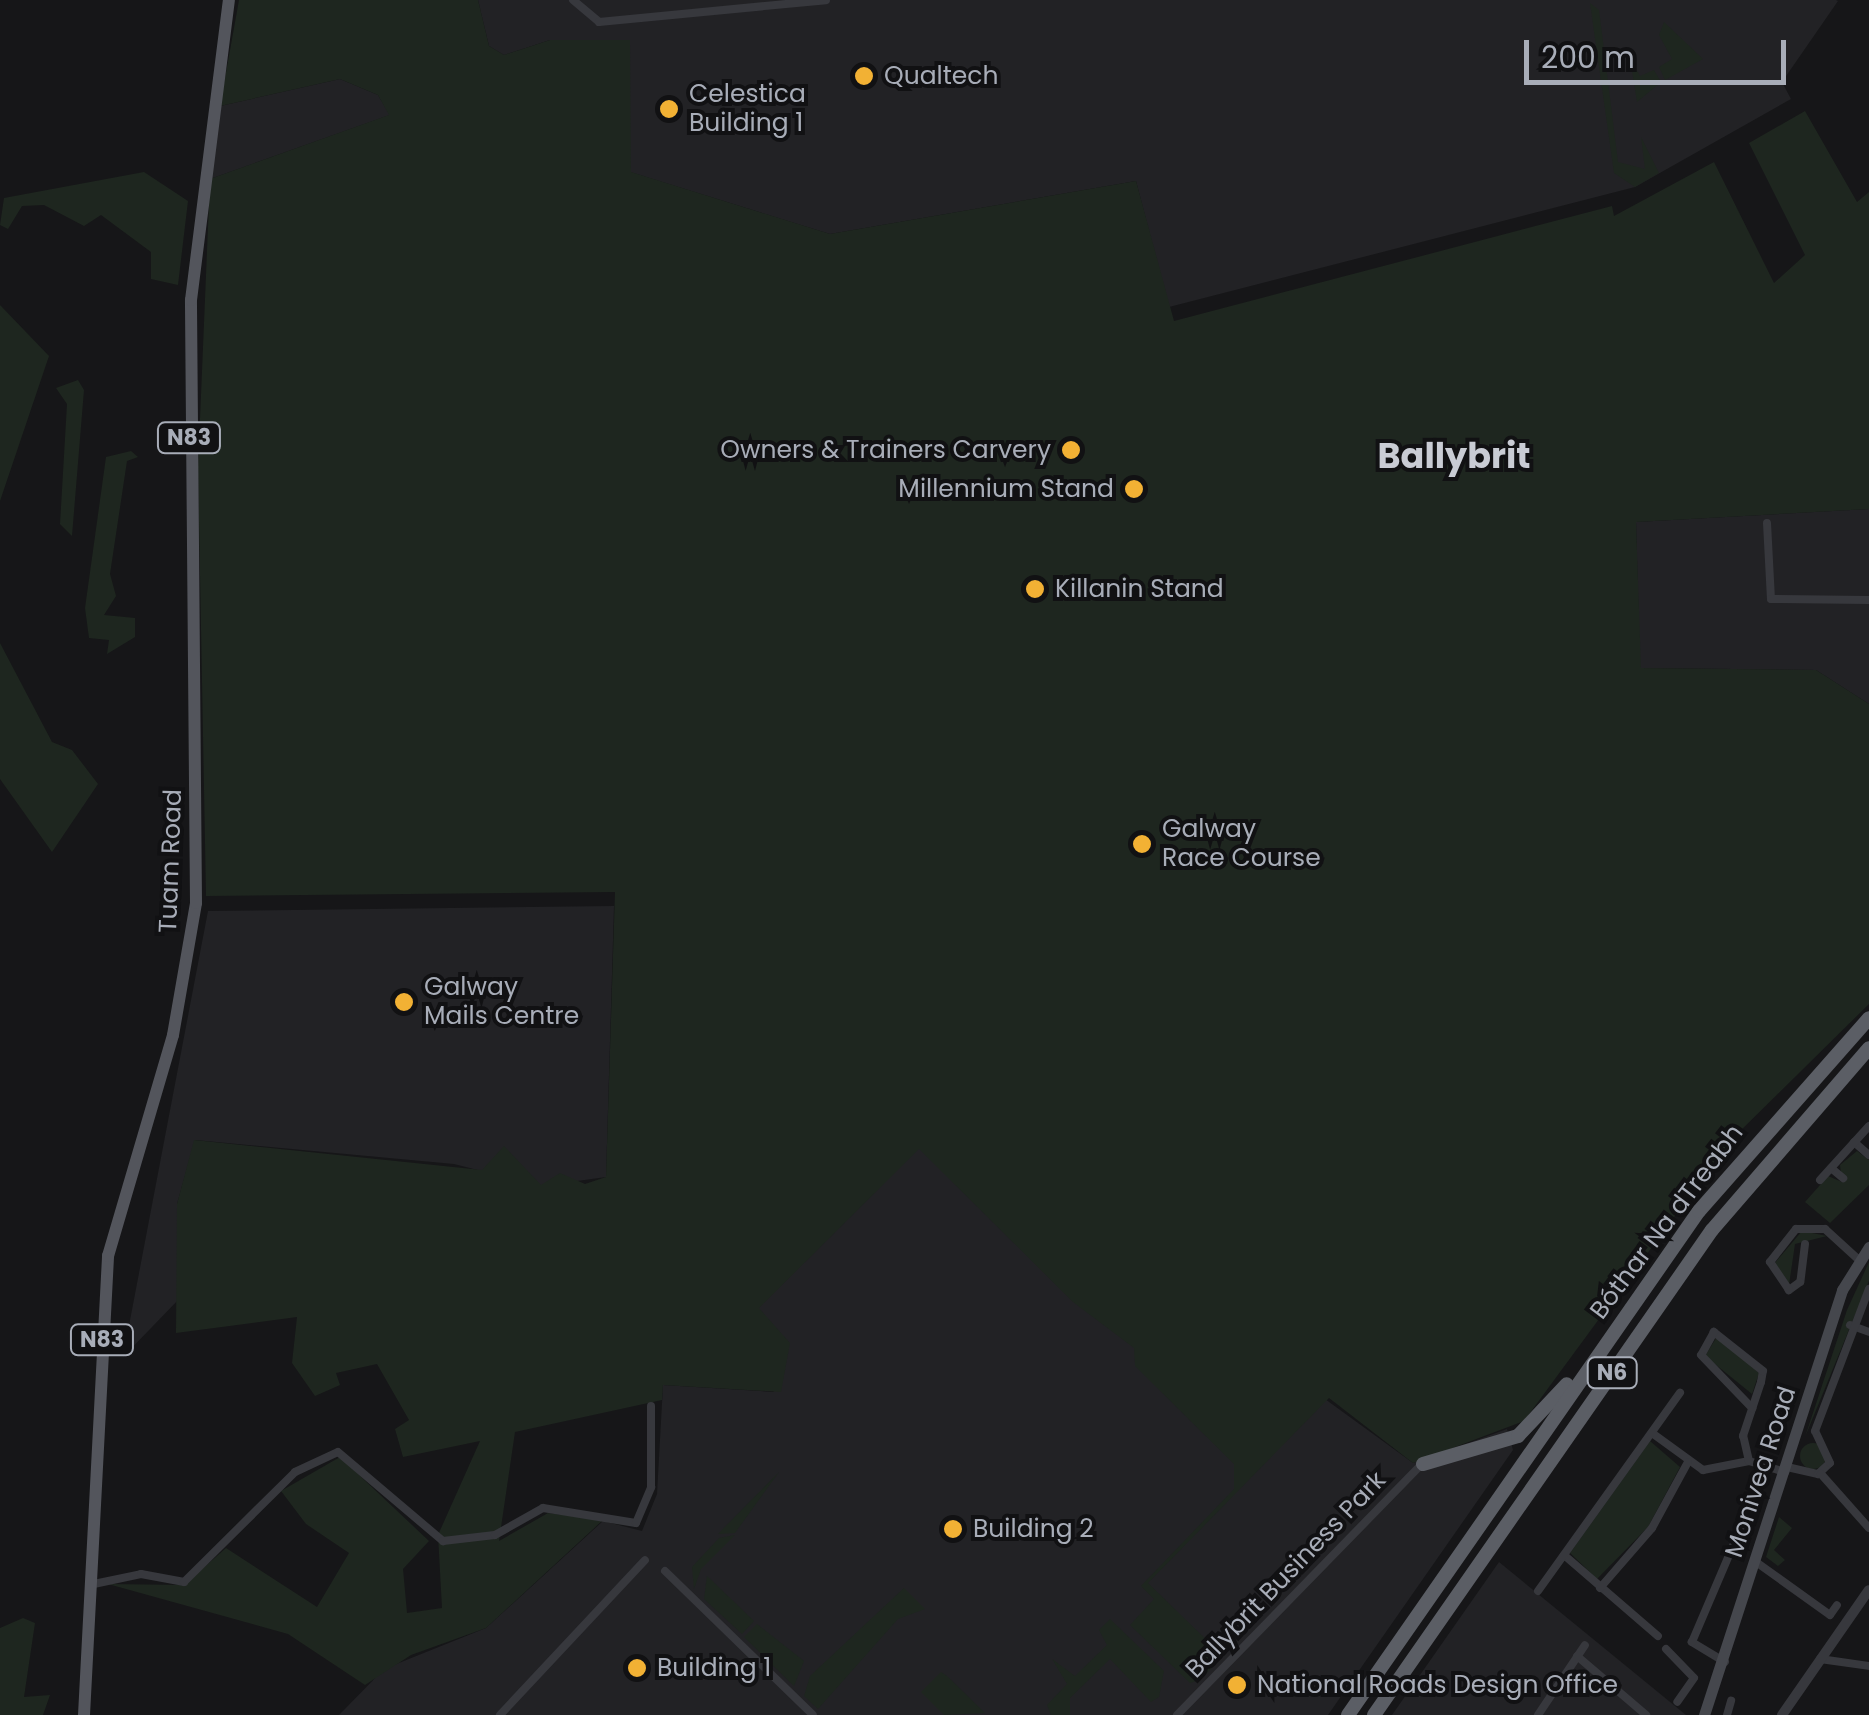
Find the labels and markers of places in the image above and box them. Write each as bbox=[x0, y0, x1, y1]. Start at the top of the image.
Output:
place label: Qualtech bbox=[884, 61, 999, 91]
marker: Qualtech bbox=[853, 65, 875, 87]
place label: Celestica Building 1 bbox=[689, 80, 806, 139]
marker: Celestica Building 1 bbox=[658, 98, 680, 120]
place label: Owners & Trainers Carvery bbox=[720, 435, 1051, 465]
marker: Owners & Trainers Carvery bbox=[1060, 439, 1082, 461]
place label: Millennium Stand bbox=[898, 474, 1114, 504]
marker: Millennium Stand bbox=[1123, 478, 1145, 500]
place label: Killanin Stand bbox=[1055, 574, 1224, 604]
marker: Killanin Stand bbox=[1024, 578, 1046, 600]
place label: Galway Race Course bbox=[1162, 815, 1321, 874]
marker: Galway Race Course bbox=[1131, 833, 1153, 855]
place label: Galway Mails Centre bbox=[424, 973, 579, 1032]
marker: Galway Mails Centre bbox=[393, 991, 415, 1013]
place label: Building 2 bbox=[973, 1514, 1094, 1544]
marker: Building 2 bbox=[942, 1518, 964, 1540]
place label: Building 1 bbox=[657, 1653, 771, 1683]
marker: Building 1 bbox=[626, 1657, 648, 1679]
place label: National Roads Design Office bbox=[1257, 1670, 1618, 1700]
marker: National Roads Design Office bbox=[1226, 1674, 1248, 1696]

